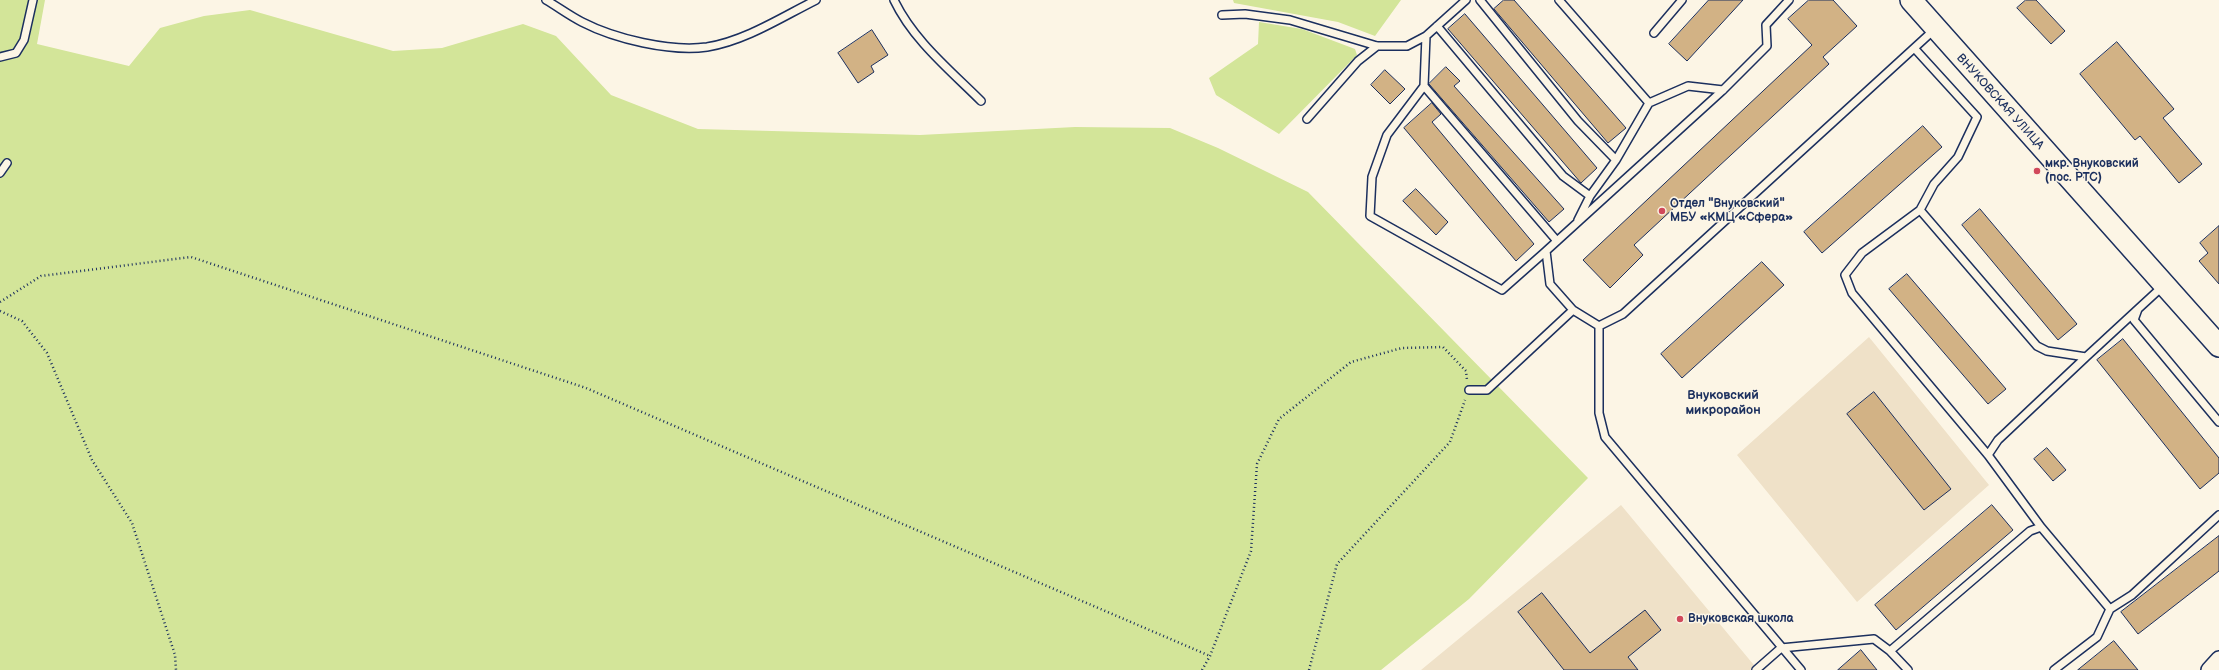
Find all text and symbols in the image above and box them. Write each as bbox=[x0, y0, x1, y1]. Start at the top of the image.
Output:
street label: ВНУКОВСКАЯ УЛИЦА bbox=[1953, 51, 2047, 153]
place label: мкр. Внуковский (пос. РТС) bbox=[2045, 157, 2139, 185]
marker: мкр. Внуковский (пос. РТС) bbox=[2032, 166, 2042, 176]
place label: Отдел "Внуковский" МБУ «КМЦ «Сфера» bbox=[1670, 197, 1793, 225]
marker: Отдел "Внуковский" МБУ «КМЦ «Сфера» bbox=[1657, 206, 1667, 216]
district label: Внуковский микрорайон bbox=[1685, 388, 1761, 419]
place label: Внуковская школа bbox=[1688, 612, 1794, 626]
marker: Внуковская школа bbox=[1675, 614, 1685, 624]

